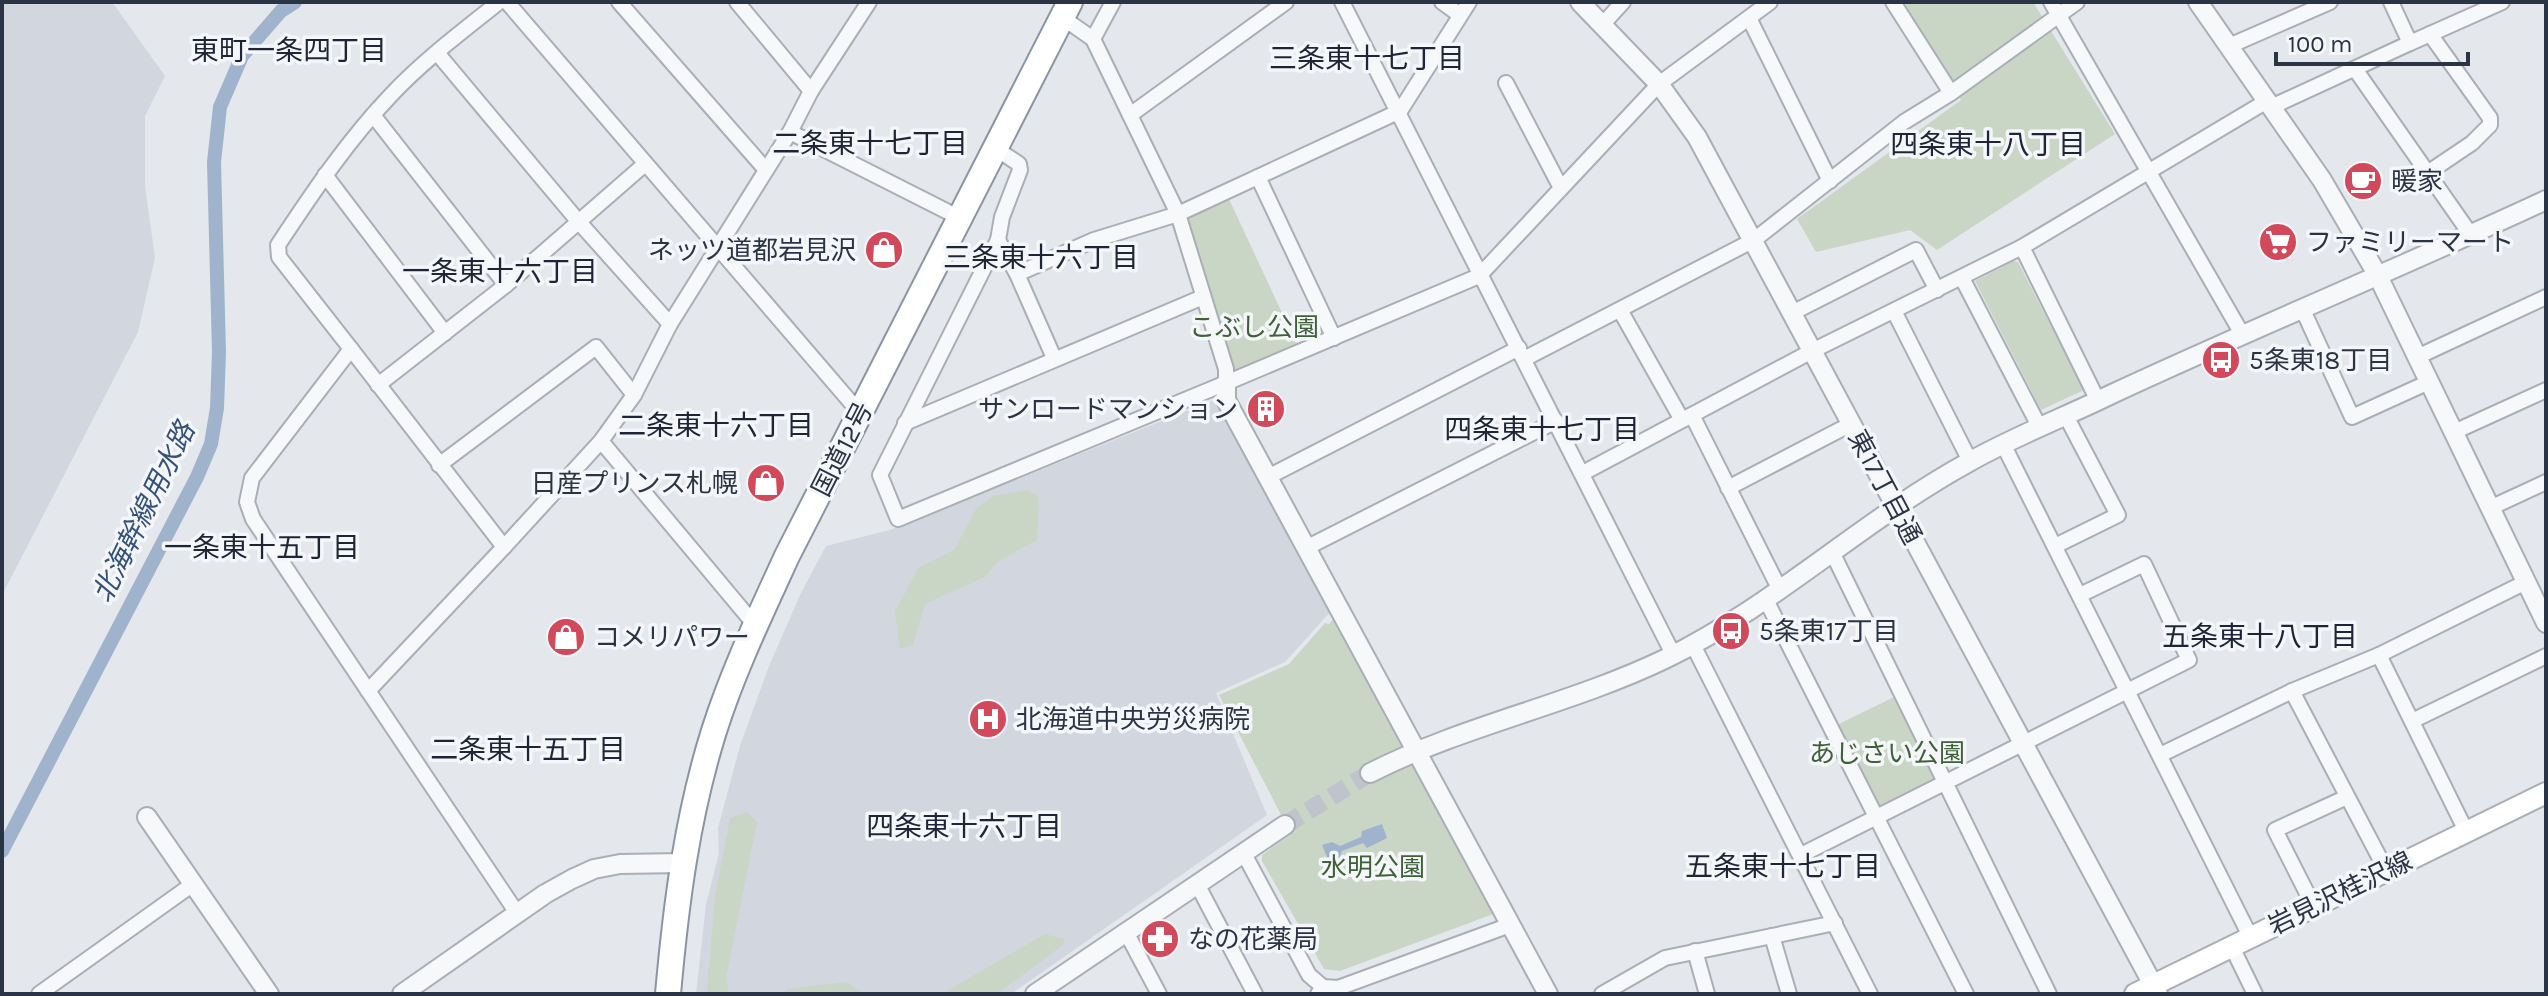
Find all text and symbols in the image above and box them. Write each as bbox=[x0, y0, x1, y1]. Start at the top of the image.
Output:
scale bar bbox=[2276, 16, 2468, 66]
text: 100 m bbox=[2288, 30, 2353, 58]
district label: 東町一条四丁目 bbox=[191, 34, 387, 67]
district label: 三条東十七丁目 bbox=[1269, 42, 1465, 75]
district label: 二条東十七丁目 bbox=[772, 127, 968, 160]
district label: 四条東十八丁目 bbox=[1890, 128, 2086, 161]
cafe icon: 暖家 bbox=[2342, 160, 2384, 202]
place label: 暖家 bbox=[2391, 166, 2443, 197]
supermarket icon: ファミリーマート bbox=[2257, 221, 2299, 263]
place label: ファミリーマート bbox=[2306, 227, 2514, 258]
shop icon: ネッツ道都岩見沢 bbox=[863, 229, 905, 271]
place label: ネッツ道都岩見沢 bbox=[648, 235, 856, 266]
district label: 三条東十六丁目 bbox=[943, 241, 1139, 274]
district label: 一条東十六丁目 bbox=[402, 255, 598, 288]
park label: こぶし公園 bbox=[1189, 312, 1319, 343]
bus stop icon: 5条東18丁目 bbox=[2200, 339, 2242, 381]
place label: 5条東18丁目 bbox=[2249, 345, 2392, 376]
building icon: サンロードマンション bbox=[1245, 388, 1287, 430]
place label: サンロードマンション bbox=[978, 394, 1238, 425]
street label: 国道12号 bbox=[806, 397, 879, 502]
district label: 二条東十六丁目 bbox=[618, 409, 814, 442]
district label: 四条東十七丁目 bbox=[1444, 413, 1640, 446]
water label: 北海幹線用水路 bbox=[86, 415, 202, 608]
street label: 東17丁目通 bbox=[1842, 425, 1928, 550]
shop icon: 日産プリンス札幌 bbox=[745, 462, 787, 504]
place label: 日産プリンス札幌 bbox=[531, 468, 738, 499]
district label: 一条東十五丁目 bbox=[164, 531, 360, 564]
bus stop icon: 5条東17丁目 bbox=[1710, 610, 1752, 652]
shop icon: コメリパワー bbox=[545, 616, 587, 658]
place label: 5条東17丁目 bbox=[1759, 616, 1898, 647]
district label: 五条東十八丁目 bbox=[2162, 620, 2358, 653]
place label: コメリパワー bbox=[594, 622, 750, 653]
hospital icon: 北海道中央労災病院 bbox=[967, 698, 1009, 740]
place label: 北海道中央労災病院 bbox=[1016, 704, 1250, 735]
district label: 二条東十五丁目 bbox=[430, 733, 626, 766]
park label: あじさい公園 bbox=[1809, 738, 1965, 769]
district label: 四条東十六丁目 bbox=[866, 810, 1062, 843]
street label: 岩見沢桂沢線 bbox=[2263, 845, 2417, 942]
district label: 五条東十七丁目 bbox=[1685, 850, 1881, 883]
park label: 水明公園 bbox=[1321, 852, 1425, 883]
pharmacy icon: なの花薬局 bbox=[1139, 918, 1181, 960]
place label: なの花薬局 bbox=[1188, 924, 1318, 955]

